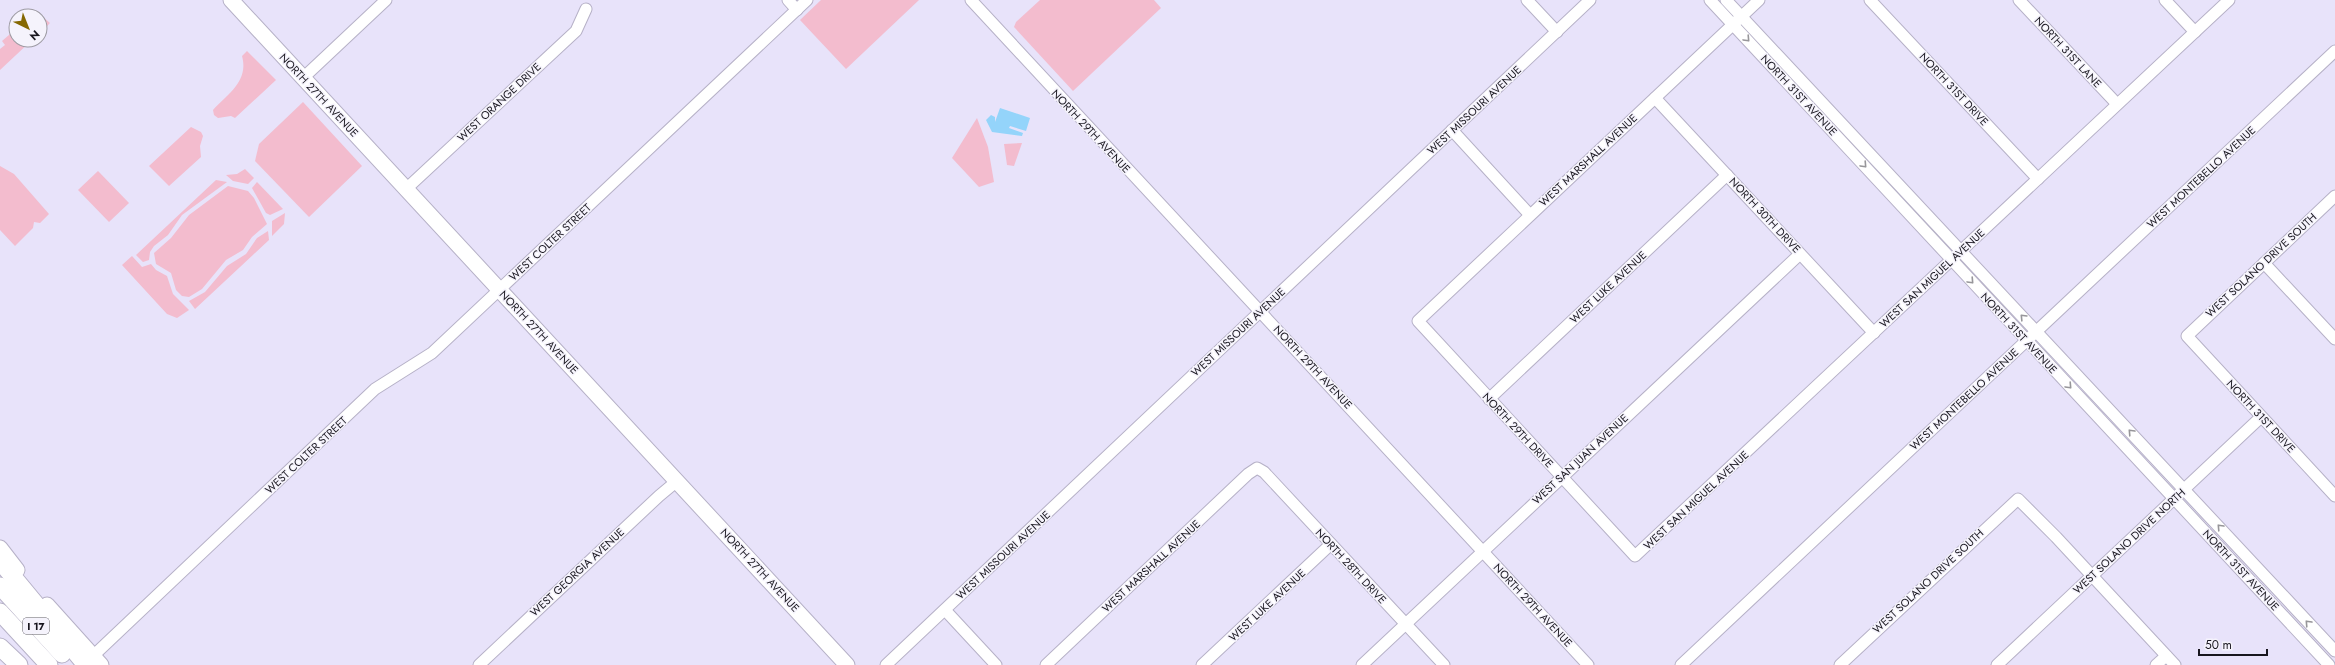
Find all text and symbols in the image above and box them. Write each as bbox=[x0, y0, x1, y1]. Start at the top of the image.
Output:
north arrow bbox=[8, 8, 48, 48]
street label: NORTH 31ST LANE bbox=[2031, 13, 2105, 91]
text: N bbox=[26, 26, 43, 44]
one-way arrow bbox=[1742, 34, 1749, 42]
street label: NORTH 31ST DRIVE bbox=[1916, 49, 1992, 129]
street label: NORTH 27TH AVENUE bbox=[276, 50, 362, 140]
street label: NORTH 31ST AVENUE bbox=[1757, 51, 1841, 139]
street label: WEST ORANGE DRIVE bbox=[453, 59, 545, 145]
street label: WEST MISSOURI AVENUE bbox=[1423, 62, 1525, 158]
street label: NORTH 29TH AVENUE bbox=[1048, 86, 1134, 176]
street label: WEST MARSHALL AVENUE bbox=[1535, 110, 1641, 210]
street label: WEST MONTEBELLO AVENUE bbox=[2143, 122, 2259, 232]
one-way arrow bbox=[1859, 160, 1866, 167]
street label: NORTH 30TH DRIVE bbox=[1726, 174, 1804, 256]
street label: WEST COLTER STREET bbox=[505, 200, 595, 284]
street label: WEST SOLANO DRIVE SOUTH bbox=[2202, 209, 2320, 321]
street label: WEST SAN MIGUEL AVENUE bbox=[1876, 225, 1988, 331]
street label: WEST LUKE AVENUE bbox=[1566, 247, 1650, 327]
one-way arrow bbox=[1966, 276, 1974, 284]
street label: WEST MISSOURI AVENUE bbox=[1187, 284, 1289, 380]
street label: NORTH 27TH AVENUE bbox=[496, 287, 582, 377]
street label: NORTH 31ST AVENUE bbox=[1977, 289, 2061, 377]
one-way arrow bbox=[2020, 314, 2028, 322]
street label: NORTH 29TH AVENUE bbox=[1270, 322, 1356, 412]
street label: WEST MONTEBELLO AVENUE bbox=[1906, 344, 2022, 454]
street label: NORTH 31ST DRIVE bbox=[2223, 376, 2299, 456]
one-way arrow bbox=[2064, 381, 2072, 389]
street label: NORTH 29TH DRIVE bbox=[1479, 389, 1557, 471]
street label: WEST SAN JUAN AVENUE bbox=[1528, 410, 1632, 508]
street label: WEST COLTER STREET bbox=[261, 413, 351, 497]
one-way arrow bbox=[2128, 429, 2136, 437]
street label: WEST SAN MIGUEL AVENUE bbox=[1640, 447, 1752, 553]
street label: WEST SOLANO DRIVE NORTH bbox=[2069, 485, 2189, 597]
street label: WEST MISSOURI AVENUE bbox=[952, 507, 1054, 603]
street label: WEST MARSHALL AVENUE bbox=[1098, 516, 1204, 616]
street label: WEST GEORGIA AVENUE bbox=[526, 524, 628, 620]
street label: NORTH 27TH AVENUE bbox=[717, 525, 803, 615]
street label: NORTH 28TH DRIVE bbox=[1312, 525, 1390, 607]
street label: WEST SOLANO DRIVE SOUTH bbox=[1869, 525, 1987, 637]
one-way arrow bbox=[2218, 525, 2225, 532]
street label: NORTH 31ST AVENUE bbox=[2199, 526, 2283, 614]
street label: NORTH 29TH AVENUE bbox=[1490, 560, 1576, 650]
street label: WEST LUKE AVENUE bbox=[1225, 565, 1309, 645]
road number: I 17 bbox=[23, 618, 49, 634]
one-way arrow bbox=[2306, 620, 2313, 628]
scale bar bbox=[2199, 631, 2267, 657]
text: 50 m bbox=[2205, 636, 2232, 654]

